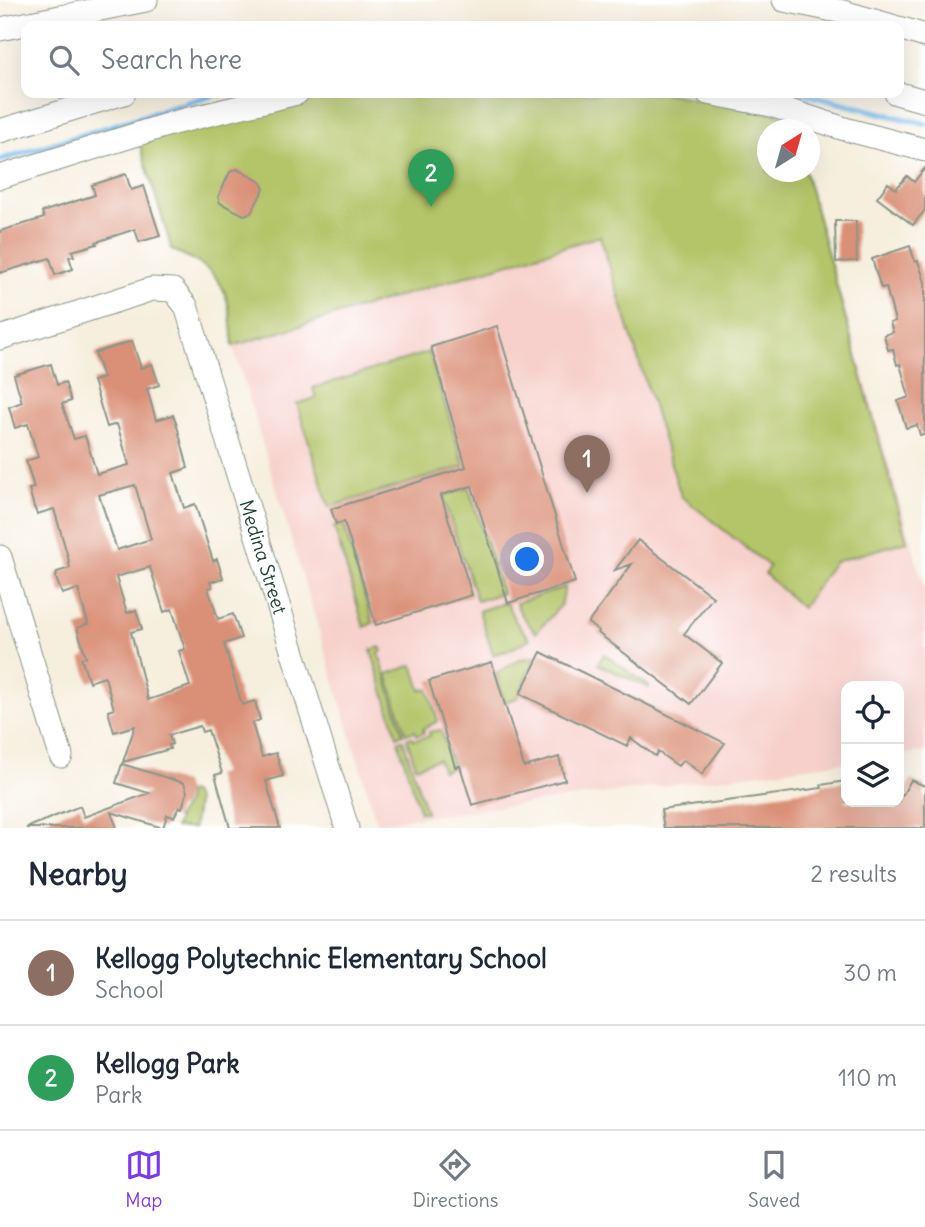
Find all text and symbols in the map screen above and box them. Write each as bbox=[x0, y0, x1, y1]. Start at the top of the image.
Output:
search box bbox=[21, 21, 904, 98]
icon: search bbox=[45, 41, 83, 79]
text: Search here bbox=[101, 43, 242, 76]
north arrow bbox=[757, 119, 820, 182]
pin: 2 bbox=[408, 149, 454, 207]
pin: 1 bbox=[564, 435, 610, 493]
street label: Medina Street bbox=[235, 497, 292, 617]
your location bbox=[510, 542, 544, 576]
map controls bbox=[841, 681, 904, 807]
button: locate bbox=[841, 681, 904, 744]
button: layers bbox=[841, 744, 904, 807]
text: Nearby bbox=[28, 855, 128, 893]
text: 2 results bbox=[811, 859, 897, 888]
text: Kellogg Polytechnic Elementary School bbox=[95, 942, 547, 975]
text: 1 bbox=[46, 958, 56, 987]
text: 30 m bbox=[843, 958, 897, 987]
text: School bbox=[95, 975, 164, 1004]
text: Kellogg Park bbox=[95, 1047, 240, 1080]
text: 2 bbox=[45, 1063, 57, 1092]
text: 110 m bbox=[838, 1063, 897, 1092]
text: Park bbox=[95, 1080, 143, 1109]
tab: Map bbox=[125, 1146, 163, 1212]
tab: Directions bbox=[413, 1146, 498, 1212]
tab: Saved bbox=[748, 1146, 800, 1212]

